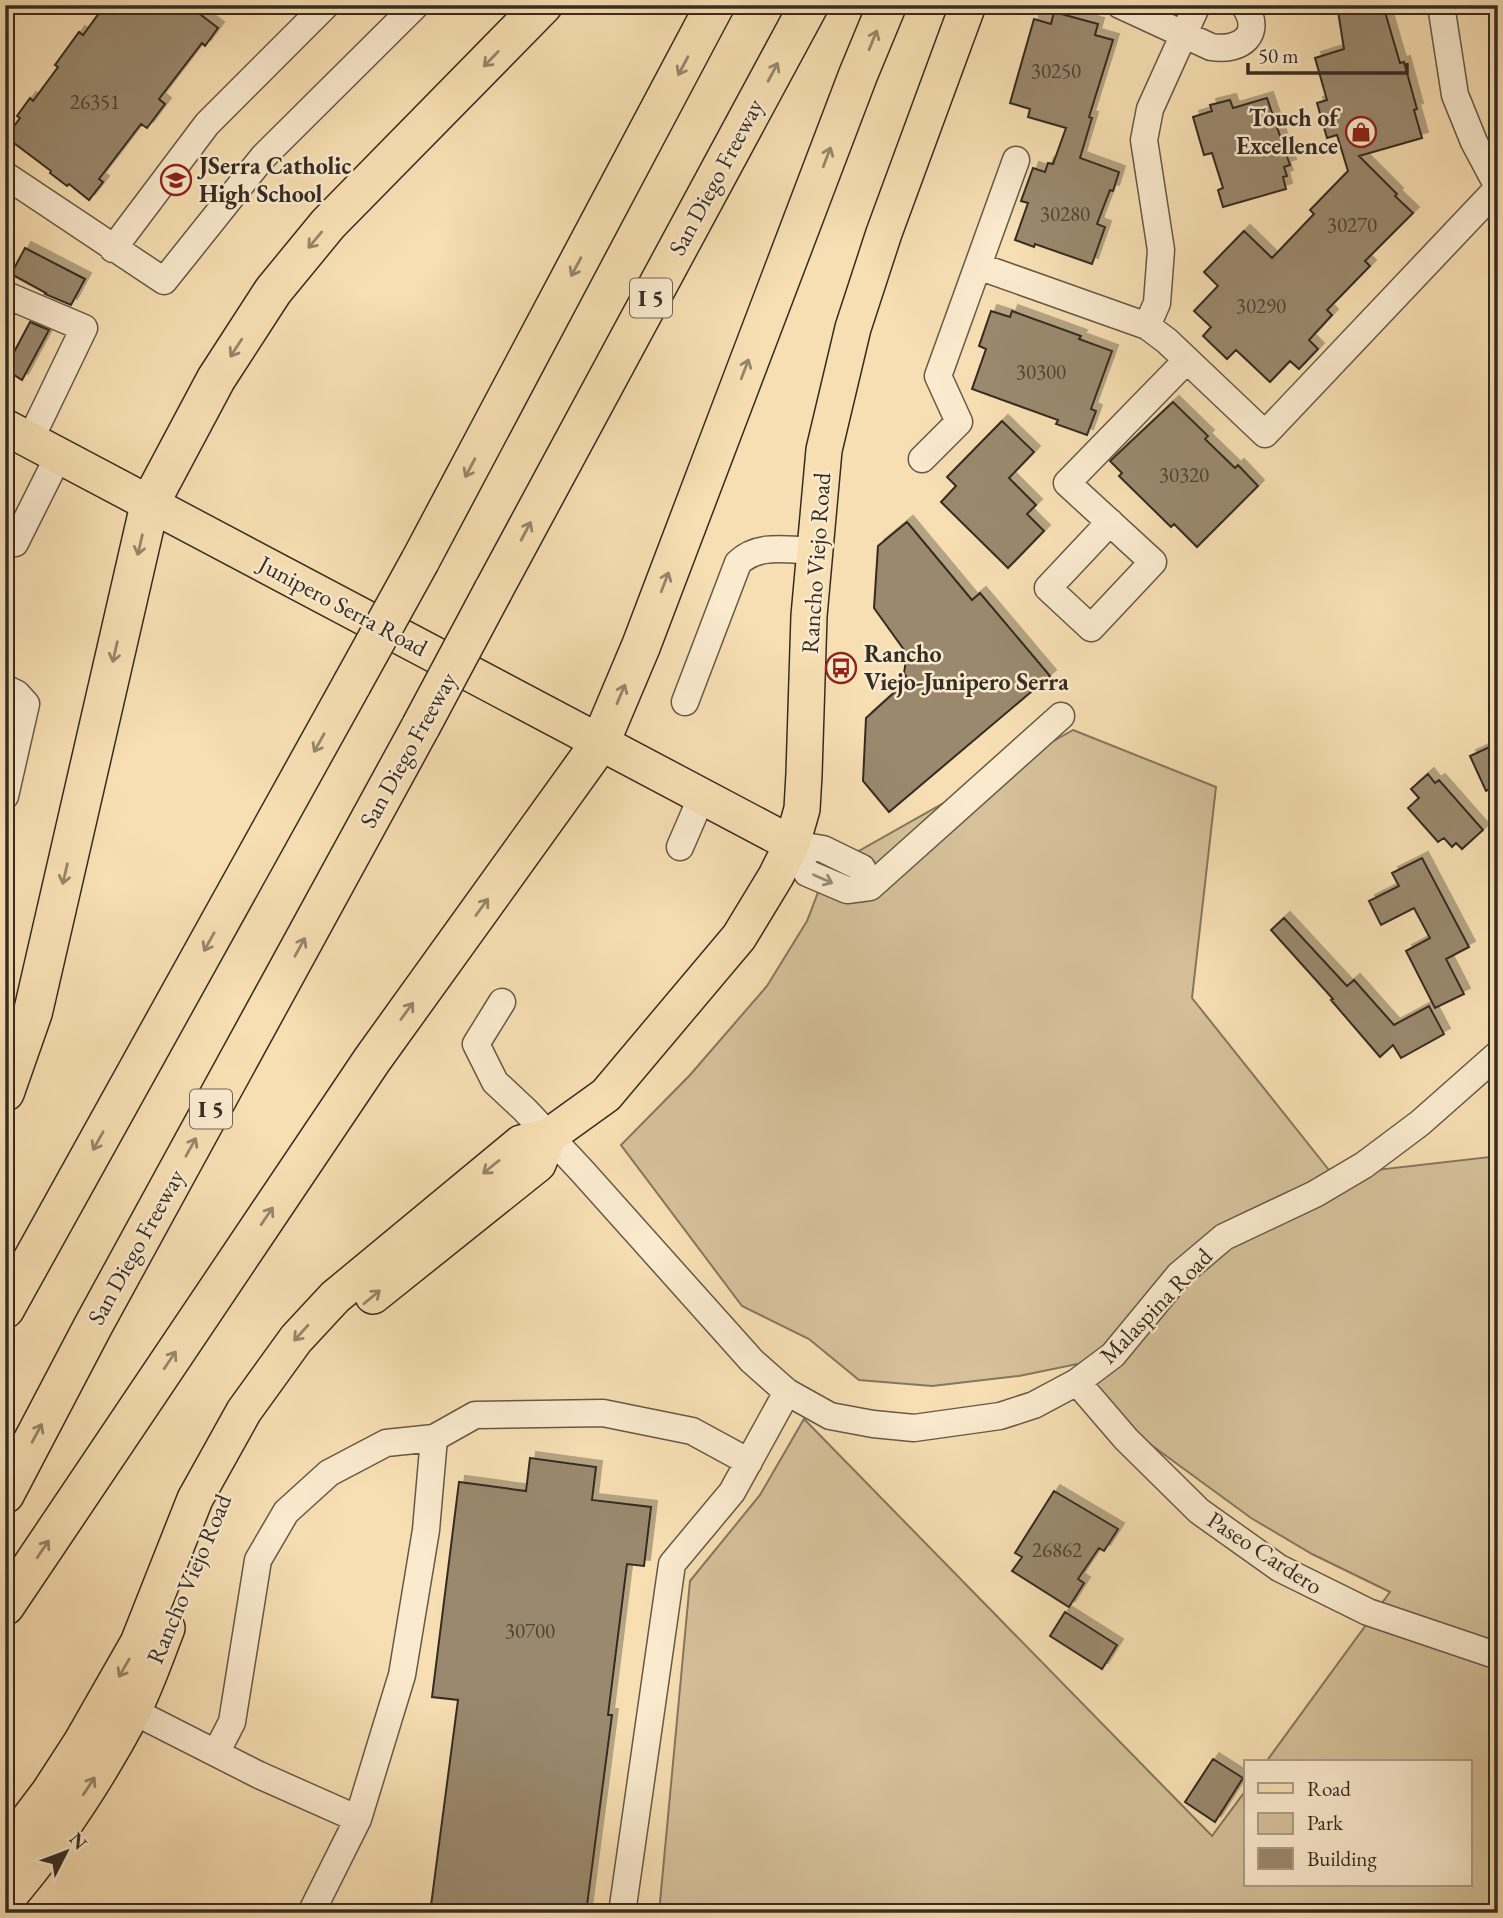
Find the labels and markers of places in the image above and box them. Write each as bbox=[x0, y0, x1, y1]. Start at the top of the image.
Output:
place label: Touch of Excellence bbox=[1236, 102, 1341, 161]
shop icon: Touch of Excellence bbox=[1344, 115, 1378, 149]
place label: JSerra Catholic High School bbox=[197, 150, 351, 210]
school or university icon: JSerra Catholic High School bbox=[159, 163, 193, 197]
place label: Rancho Viejo-Junipero Serra bbox=[864, 638, 1069, 698]
bus stop icon: Rancho Viejo-Junipero Serra bbox=[824, 651, 858, 685]

